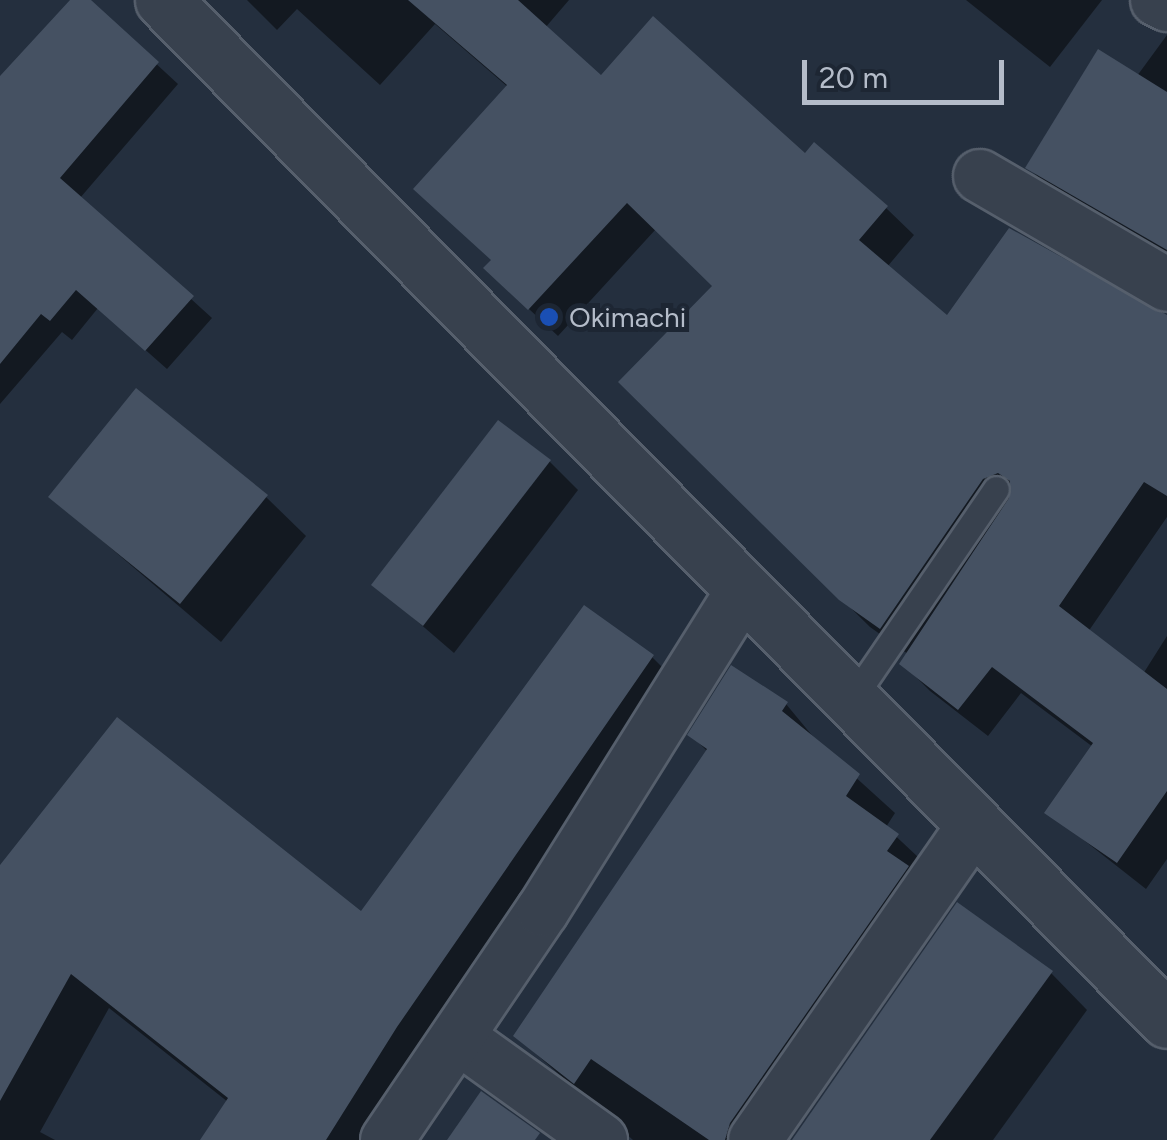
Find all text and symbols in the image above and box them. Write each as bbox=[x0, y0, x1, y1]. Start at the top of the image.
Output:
scale bar bbox=[807, 40, 1010, 102]
text: 20 m bbox=[819, 59, 888, 96]
place label: Okimachi bbox=[569, 300, 686, 334]
marker: Okimachi bbox=[538, 306, 560, 328]

